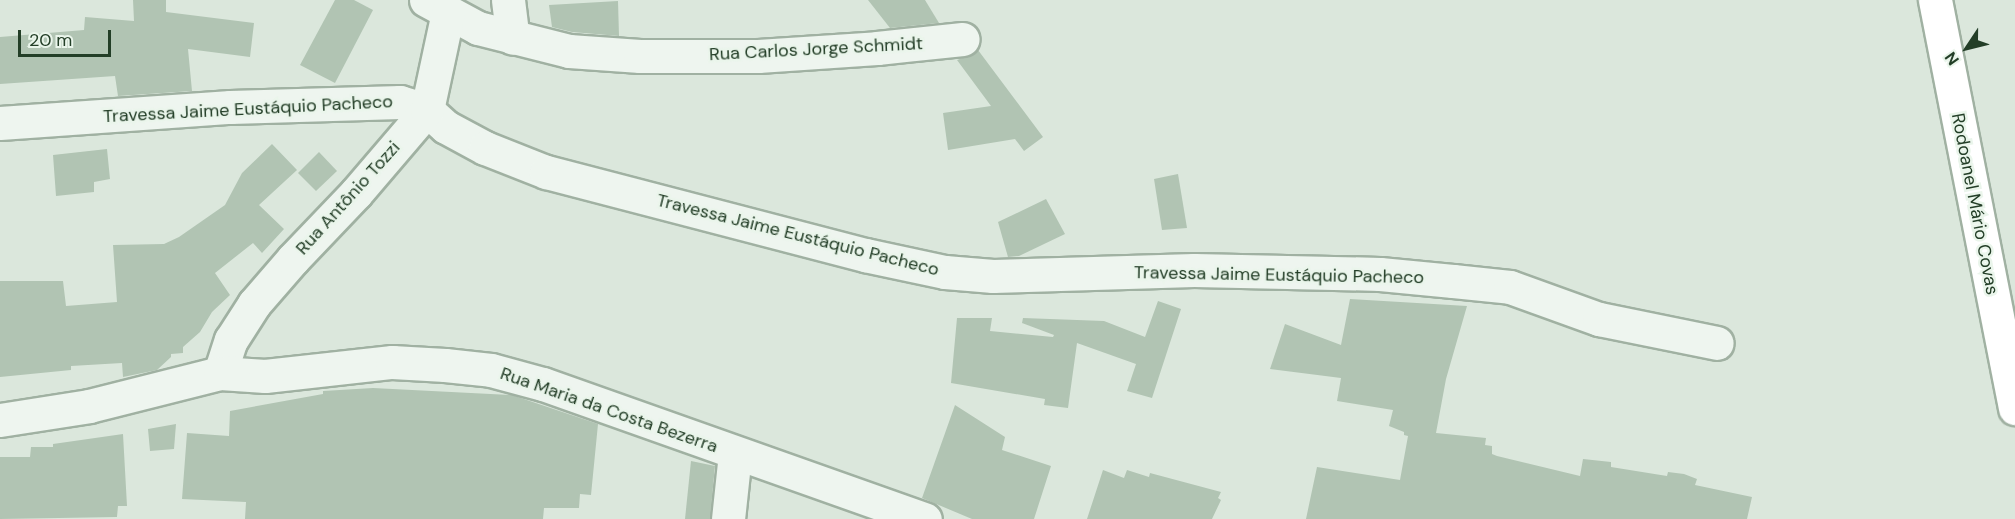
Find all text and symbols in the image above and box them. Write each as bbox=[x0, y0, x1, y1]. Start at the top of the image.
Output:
scale bar bbox=[21, 18, 114, 56]
north arrow bbox=[1937, 18, 1997, 78]
text: 20 m bbox=[29, 28, 72, 52]
street label: Rua Carlos Jorge Schmidt bbox=[709, 33, 923, 65]
text: N bbox=[1940, 48, 1964, 69]
street label: Travessa Jaime Eustáquio Pacheco bbox=[102, 91, 394, 127]
street label: Rodoanel Mário Covas bbox=[1947, 111, 2003, 297]
street label: Rua Antônio Tozzi bbox=[291, 137, 405, 259]
street label: Travessa Jaime Eustáquio Pacheco bbox=[655, 189, 941, 281]
street label: Travessa Jaime Eustáquio Pacheco bbox=[1134, 262, 1424, 288]
street label: Rua Maria da Costa Bezerra bbox=[497, 363, 721, 457]

